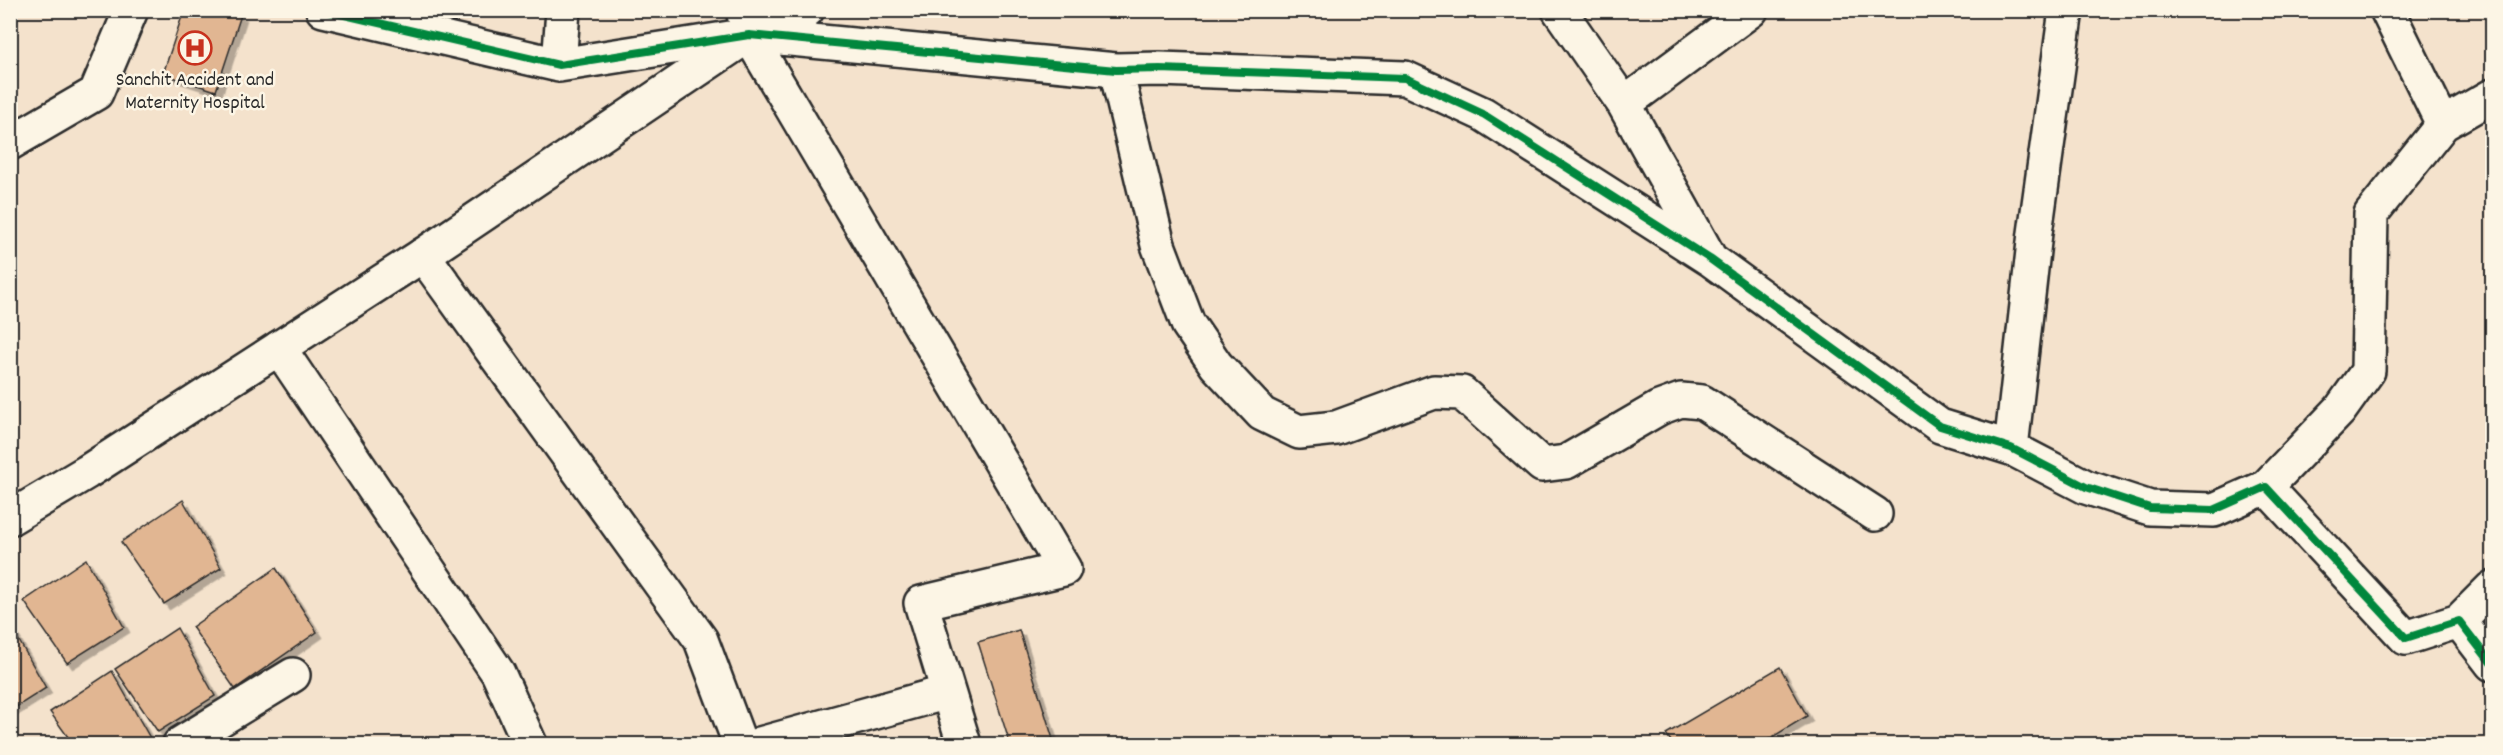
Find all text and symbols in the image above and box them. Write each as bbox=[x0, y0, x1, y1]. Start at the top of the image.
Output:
hospital icon: Sanchit Accident and Maternity Hospital bbox=[177, 30, 213, 66]
place label: Sanchit Accident and Maternity Hospital bbox=[116, 67, 274, 118]

